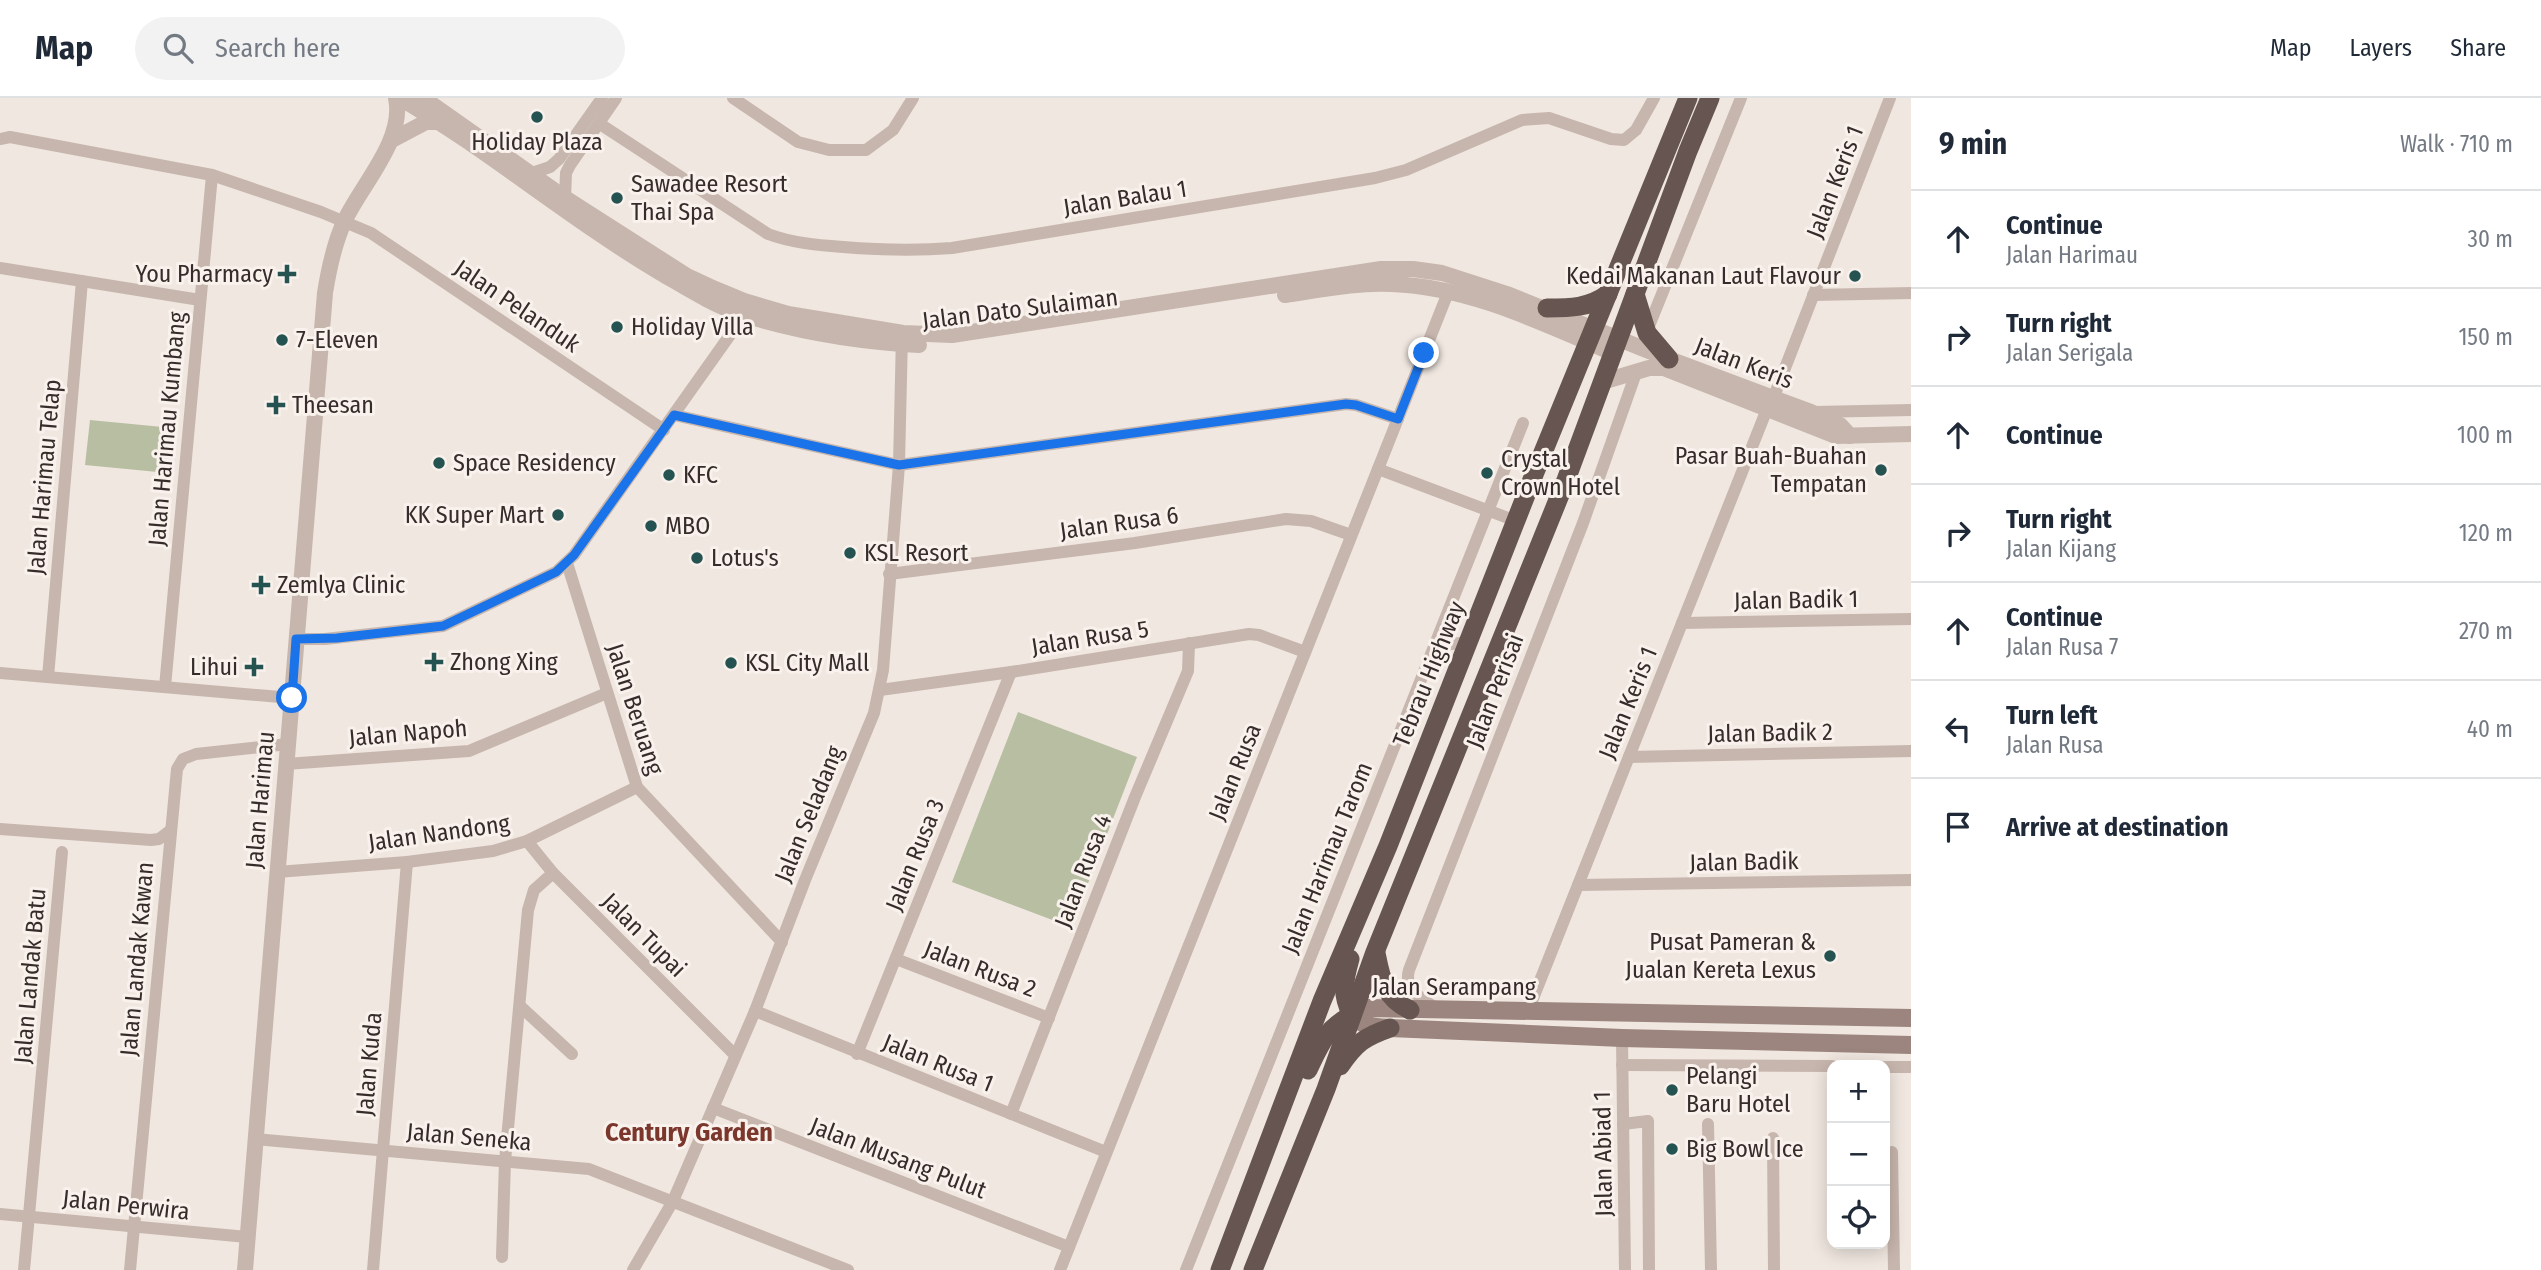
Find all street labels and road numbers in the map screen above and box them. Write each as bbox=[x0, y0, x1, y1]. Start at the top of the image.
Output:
street label: Jalan Keris 1 bbox=[1801, 122, 1869, 242]
street label: Jalan Balau 1 bbox=[1061, 174, 1189, 222]
street label: Jalan Pelanduk bbox=[449, 254, 586, 359]
street label: Jalan Dato Sulaiman bbox=[921, 283, 1119, 335]
street label: Jalan Harimau Kumbang bbox=[143, 310, 191, 547]
street label: Jalan Keris bbox=[1691, 331, 1797, 395]
street label: Jalan Harimau Telap bbox=[22, 378, 66, 576]
street label: Jalan Rusa 6 bbox=[1058, 501, 1180, 545]
street label: Jalan Badik 1 bbox=[1734, 585, 1858, 615]
street label: Tebrau Highway bbox=[1387, 597, 1471, 751]
street label: Jalan Rusa 5 bbox=[1029, 615, 1151, 661]
street label: Jalan Perisai bbox=[1460, 630, 1530, 752]
street label: Jalan Beruang bbox=[601, 640, 670, 779]
street label: Jalan Keris 1 bbox=[1593, 643, 1663, 763]
street label: Jalan Napoh bbox=[348, 714, 468, 752]
street label: Jalan Badik 2 bbox=[1707, 718, 1833, 748]
street label: Jalan Rusa bbox=[1203, 720, 1267, 824]
street label: Jalan Harimau bbox=[240, 730, 280, 870]
street label: Jalan Seladang bbox=[769, 741, 849, 886]
street label: Jalan Harimau Tarom bbox=[1276, 758, 1378, 958]
street label: Jalan Rusa 3 bbox=[880, 795, 950, 915]
street label: Jalan Nandong bbox=[366, 809, 512, 857]
street label: Jalan Rusa 4 bbox=[1049, 810, 1117, 932]
street label: Jalan Badik bbox=[1689, 847, 1800, 877]
street label: Jalan Landak Kawan bbox=[115, 861, 159, 1057]
street label: Jalan Landak Batu bbox=[8, 887, 52, 1065]
street label: Jalan Tupai bbox=[596, 887, 692, 983]
street label: Jalan Rusa 2 bbox=[920, 935, 1040, 1003]
street label: Jalan Serampang bbox=[1372, 973, 1537, 1001]
street label: Jalan Kuda bbox=[351, 1011, 387, 1117]
street label: Jalan Rusa 1 bbox=[879, 1028, 997, 1098]
street label: Jalan Abiad 1 bbox=[1588, 1091, 1618, 1217]
street label: Jalan Musang Pulut bbox=[806, 1111, 990, 1205]
street label: Jalan Seneka bbox=[405, 1118, 533, 1156]
street label: Jalan Perwira bbox=[61, 1184, 191, 1226]

